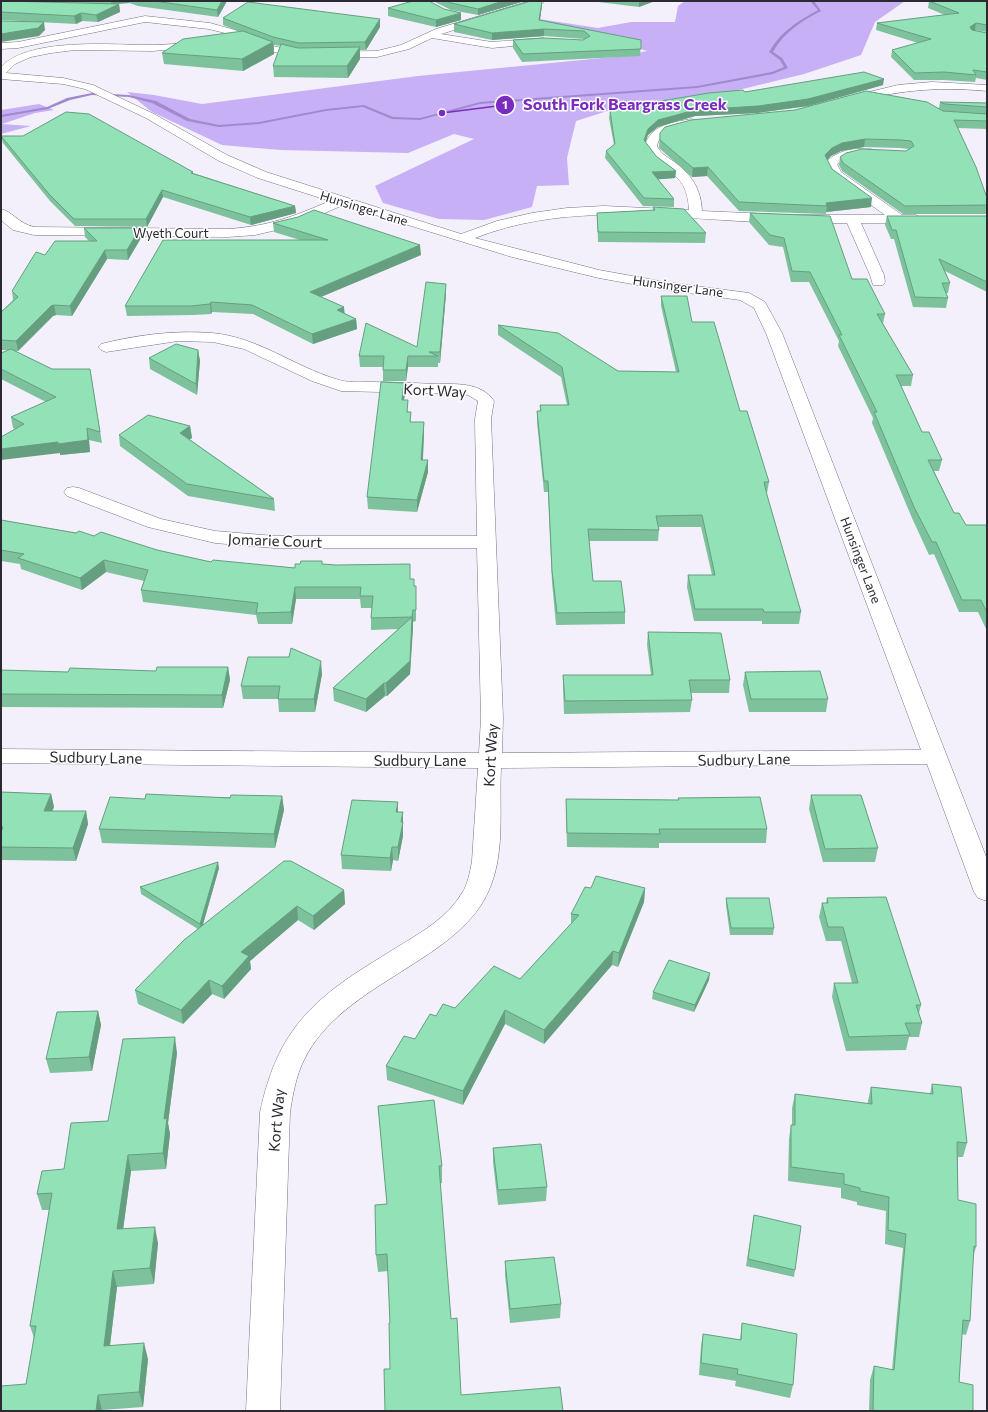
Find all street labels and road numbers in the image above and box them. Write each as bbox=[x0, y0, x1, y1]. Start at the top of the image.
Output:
street label: Hunsinger Lane bbox=[318, 187, 410, 229]
street label: Wyeth Court bbox=[133, 225, 209, 241]
street label: Hunsinger Lane bbox=[632, 272, 724, 300]
street label: Kort Way bbox=[403, 379, 467, 401]
street label: Hunsinger Lane bbox=[837, 515, 885, 606]
street label: Jomarie Court bbox=[227, 529, 323, 551]
street label: Kort Way bbox=[479, 723, 501, 787]
street label: Sudbury Lane bbox=[50, 747, 143, 767]
street label: Sudbury Lane bbox=[698, 749, 791, 769]
street label: Sudbury Lane bbox=[374, 751, 466, 769]
street label: Kort Way bbox=[264, 1087, 288, 1152]

